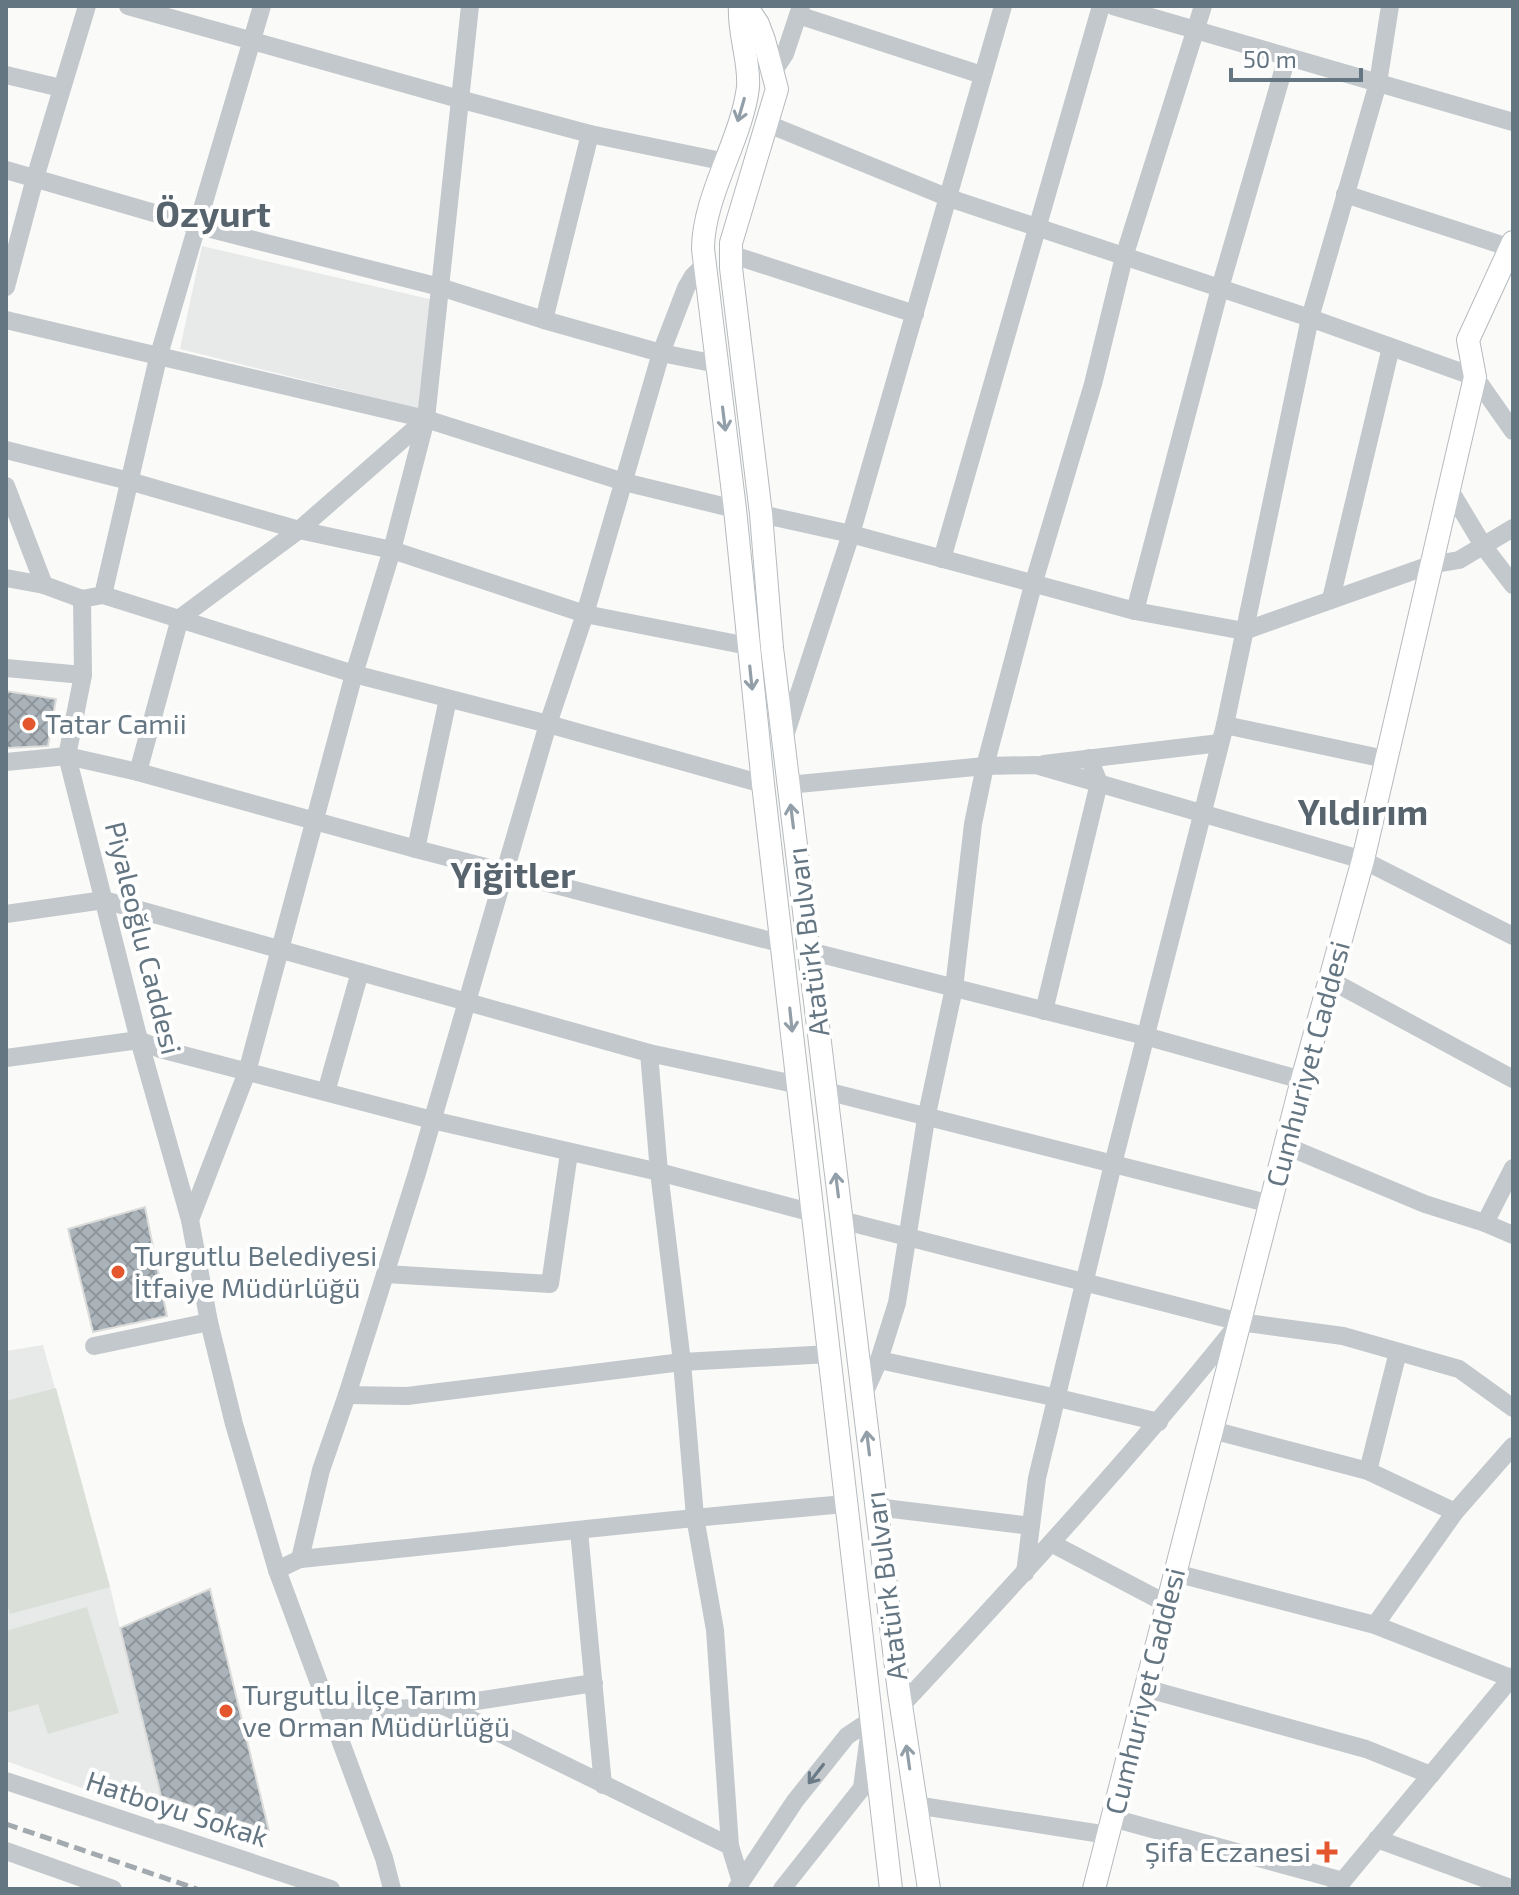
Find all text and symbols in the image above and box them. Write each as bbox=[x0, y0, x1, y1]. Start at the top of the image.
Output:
scale bar bbox=[1231, 32, 1361, 82]
text: 50 m bbox=[1243, 44, 1297, 73]
one-way arrow bbox=[733, 97, 748, 123]
district label: Özyurt bbox=[155, 191, 271, 235]
one-way arrow bbox=[717, 406, 732, 431]
one-way arrow bbox=[744, 664, 759, 691]
place label: Tatar Camii bbox=[45, 706, 187, 740]
marker: Tatar Camii bbox=[20, 715, 38, 733]
district label: Yıldırım bbox=[1298, 789, 1428, 832]
one-way arrow bbox=[785, 803, 800, 830]
street label: Piyaleoğlu Caddesi bbox=[99, 818, 189, 1058]
street label: Atatürk Bulvarı bbox=[779, 846, 835, 1039]
district label: Yiğitler bbox=[450, 852, 576, 895]
street label: Cumhuriyet Caddesi bbox=[1258, 937, 1356, 1190]
one-way arrow bbox=[784, 1006, 799, 1032]
one-way arrow bbox=[829, 1173, 844, 1198]
place label: Turgutlu Belediyesi İtfaiye Müdürlüğü bbox=[134, 1238, 377, 1304]
marker: Turgutlu Belediyesi İtfaiye Müdürlüğü bbox=[109, 1263, 127, 1281]
one-way arrow bbox=[861, 1430, 876, 1457]
street label: Atatürk Bulvarı bbox=[857, 1490, 913, 1683]
street label: Cumhuriyet Caddesi bbox=[1097, 1564, 1191, 1818]
place label: Turgutlu İlçe Tarım ve Orman Müdürlüğü bbox=[242, 1677, 510, 1743]
marker: Turgutlu İlçe Tarım ve Orman Müdürlüğü bbox=[217, 1702, 235, 1720]
one-way arrow bbox=[900, 1745, 915, 1770]
street label: Hatboyu Sokak bbox=[82, 1763, 272, 1853]
one-way arrow bbox=[808, 1763, 825, 1784]
place label: Şifa Eczanesi bbox=[1145, 1834, 1311, 1869]
marker: Şifa Eczanesi bbox=[1318, 1843, 1336, 1861]

